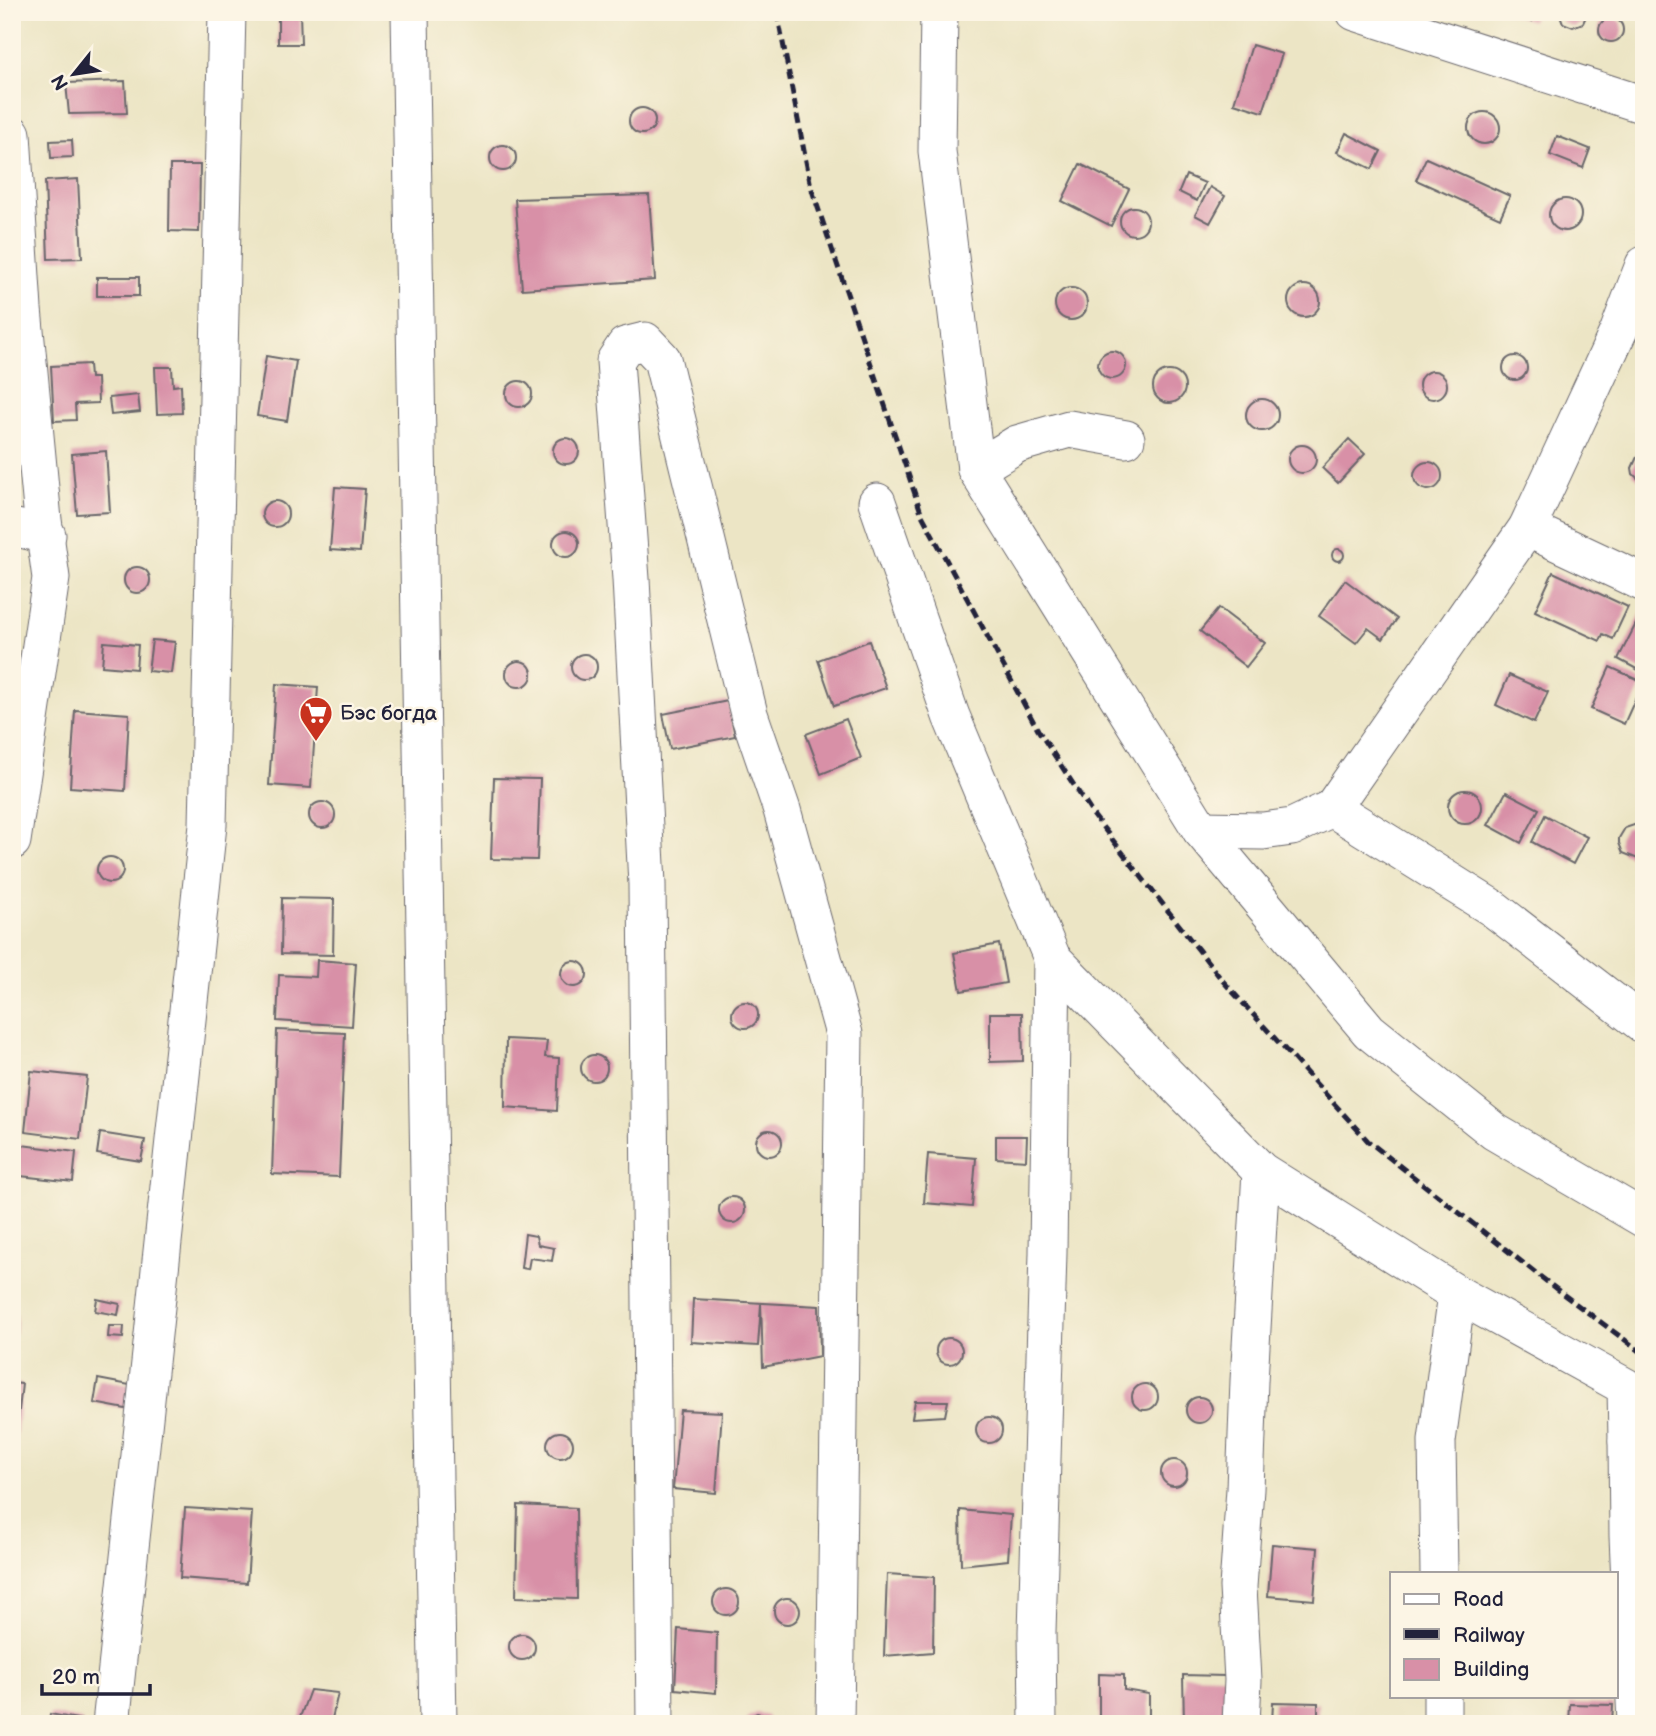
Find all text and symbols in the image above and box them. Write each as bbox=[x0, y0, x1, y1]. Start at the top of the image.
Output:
north arrow bbox=[38, 38, 108, 108]
text: N bbox=[47, 70, 74, 94]
supermarket icon: Бэс богда bbox=[297, 694, 335, 743]
place label: Бэс богда bbox=[340, 701, 438, 726]
legend bbox=[1390, 1572, 1618, 1698]
text: Road bbox=[1453, 1587, 1504, 1612]
text: Railway bbox=[1453, 1623, 1525, 1648]
scale bar bbox=[42, 1652, 150, 1696]
text: Building bbox=[1453, 1657, 1529, 1682]
text: 20 m bbox=[52, 1665, 100, 1690]

